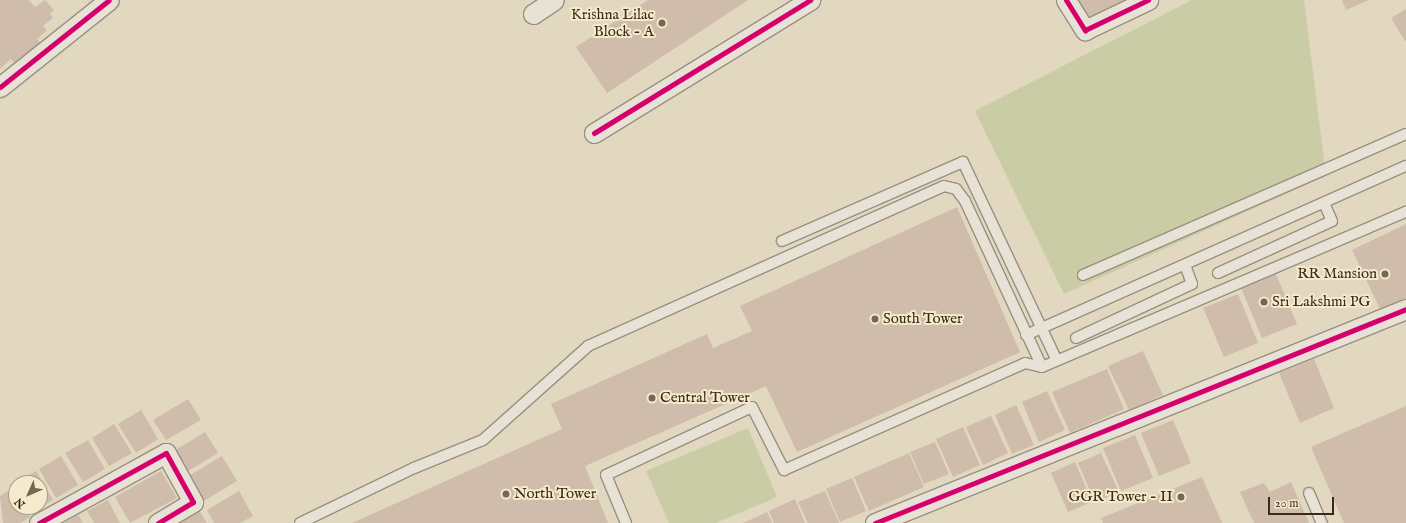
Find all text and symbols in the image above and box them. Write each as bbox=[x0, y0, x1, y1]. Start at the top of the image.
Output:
place label: Krishna Lilac Block - A bbox=[571, 5, 654, 40]
marker: Krishna Lilac Block - A bbox=[657, 18, 667, 28]
place label: RR Mansion bbox=[1297, 265, 1377, 283]
marker: RR Mansion bbox=[1380, 269, 1390, 279]
place label: Sri Lakshmi PG bbox=[1272, 293, 1370, 311]
marker: Sri Lakshmi PG bbox=[1259, 297, 1269, 307]
place label: South Tower bbox=[883, 310, 963, 328]
marker: South Tower bbox=[870, 314, 880, 324]
place label: Central Tower bbox=[660, 389, 750, 407]
marker: Central Tower bbox=[647, 393, 657, 403]
north arrow bbox=[8, 475, 48, 515]
place label: North Tower bbox=[514, 485, 596, 503]
place label: GGR Tower - II bbox=[1069, 488, 1173, 506]
marker: North Tower bbox=[501, 489, 511, 499]
scale bar bbox=[1270, 489, 1336, 515]
marker: GGR Tower - II bbox=[1176, 492, 1186, 502]
text: N bbox=[12, 494, 29, 511]
text: 20 m bbox=[1275, 496, 1298, 511]

